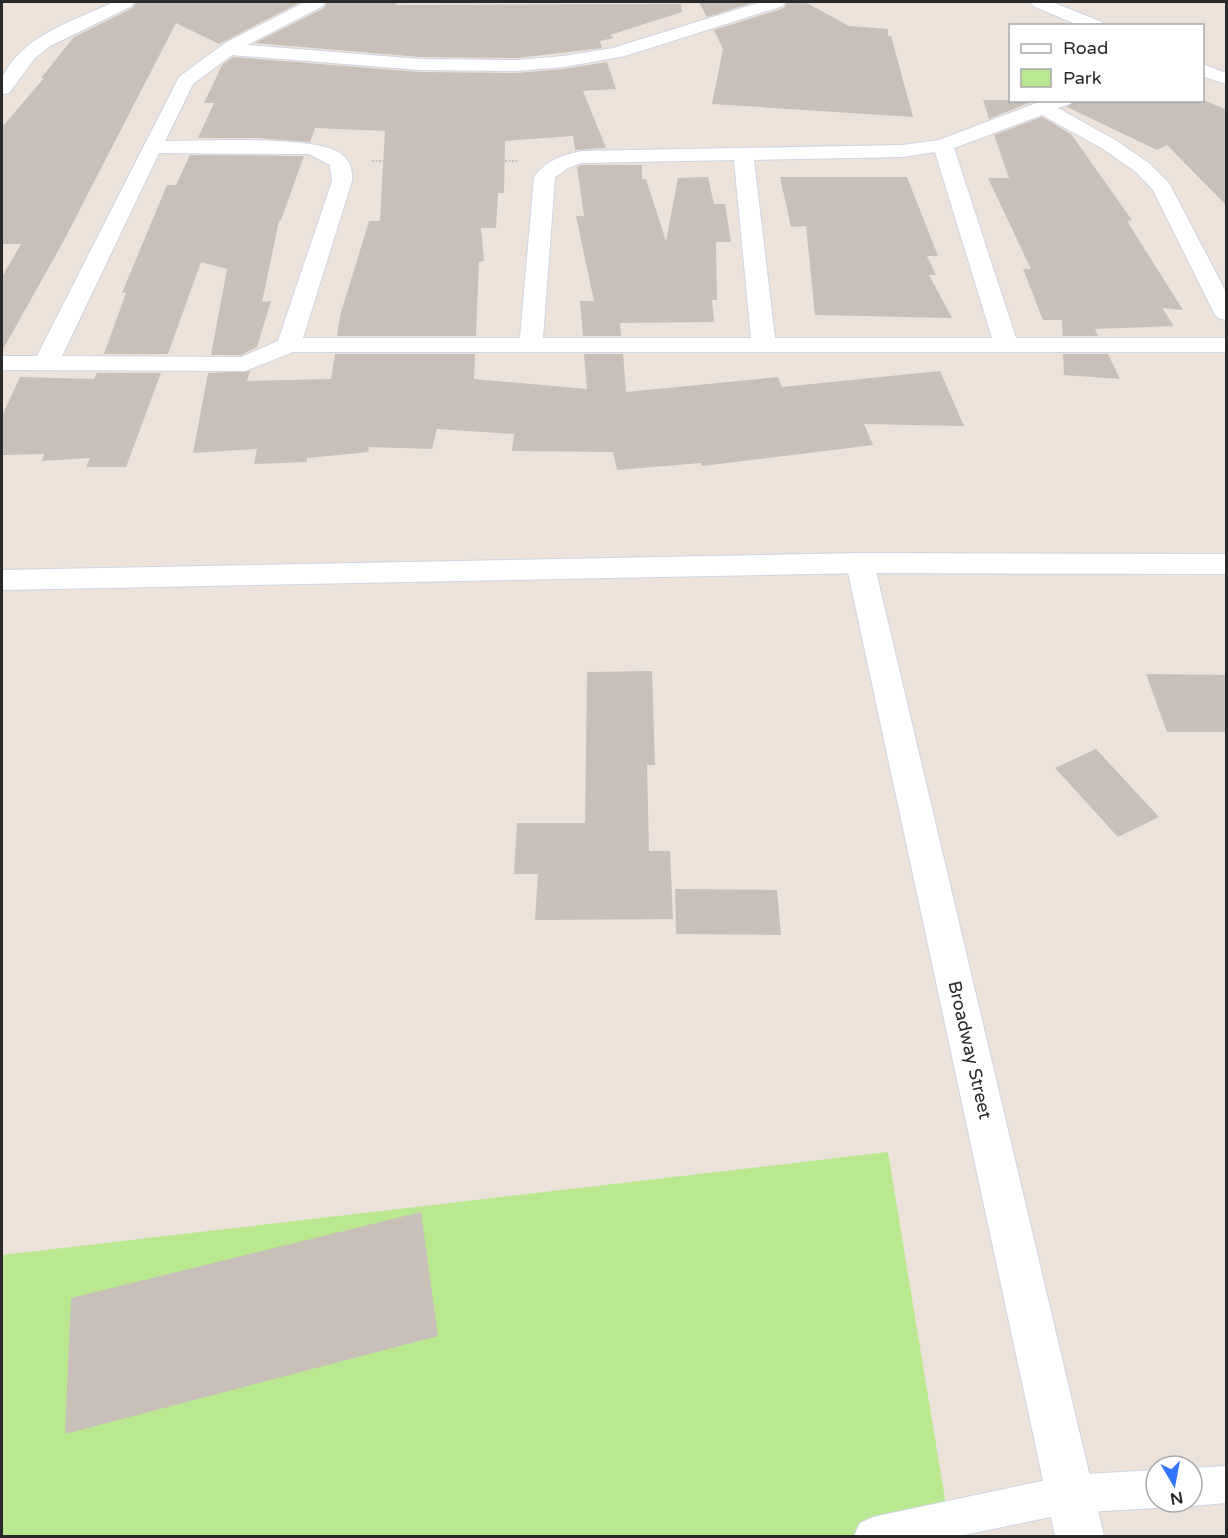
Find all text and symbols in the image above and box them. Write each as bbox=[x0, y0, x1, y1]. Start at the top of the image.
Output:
legend bbox=[1009, 24, 1204, 102]
text: Road bbox=[1063, 37, 1108, 59]
text: Park bbox=[1063, 67, 1102, 89]
street label: Broadway Street bbox=[943, 979, 997, 1121]
north arrow bbox=[1144, 1454, 1204, 1514]
text: N bbox=[1168, 1487, 1184, 1509]

